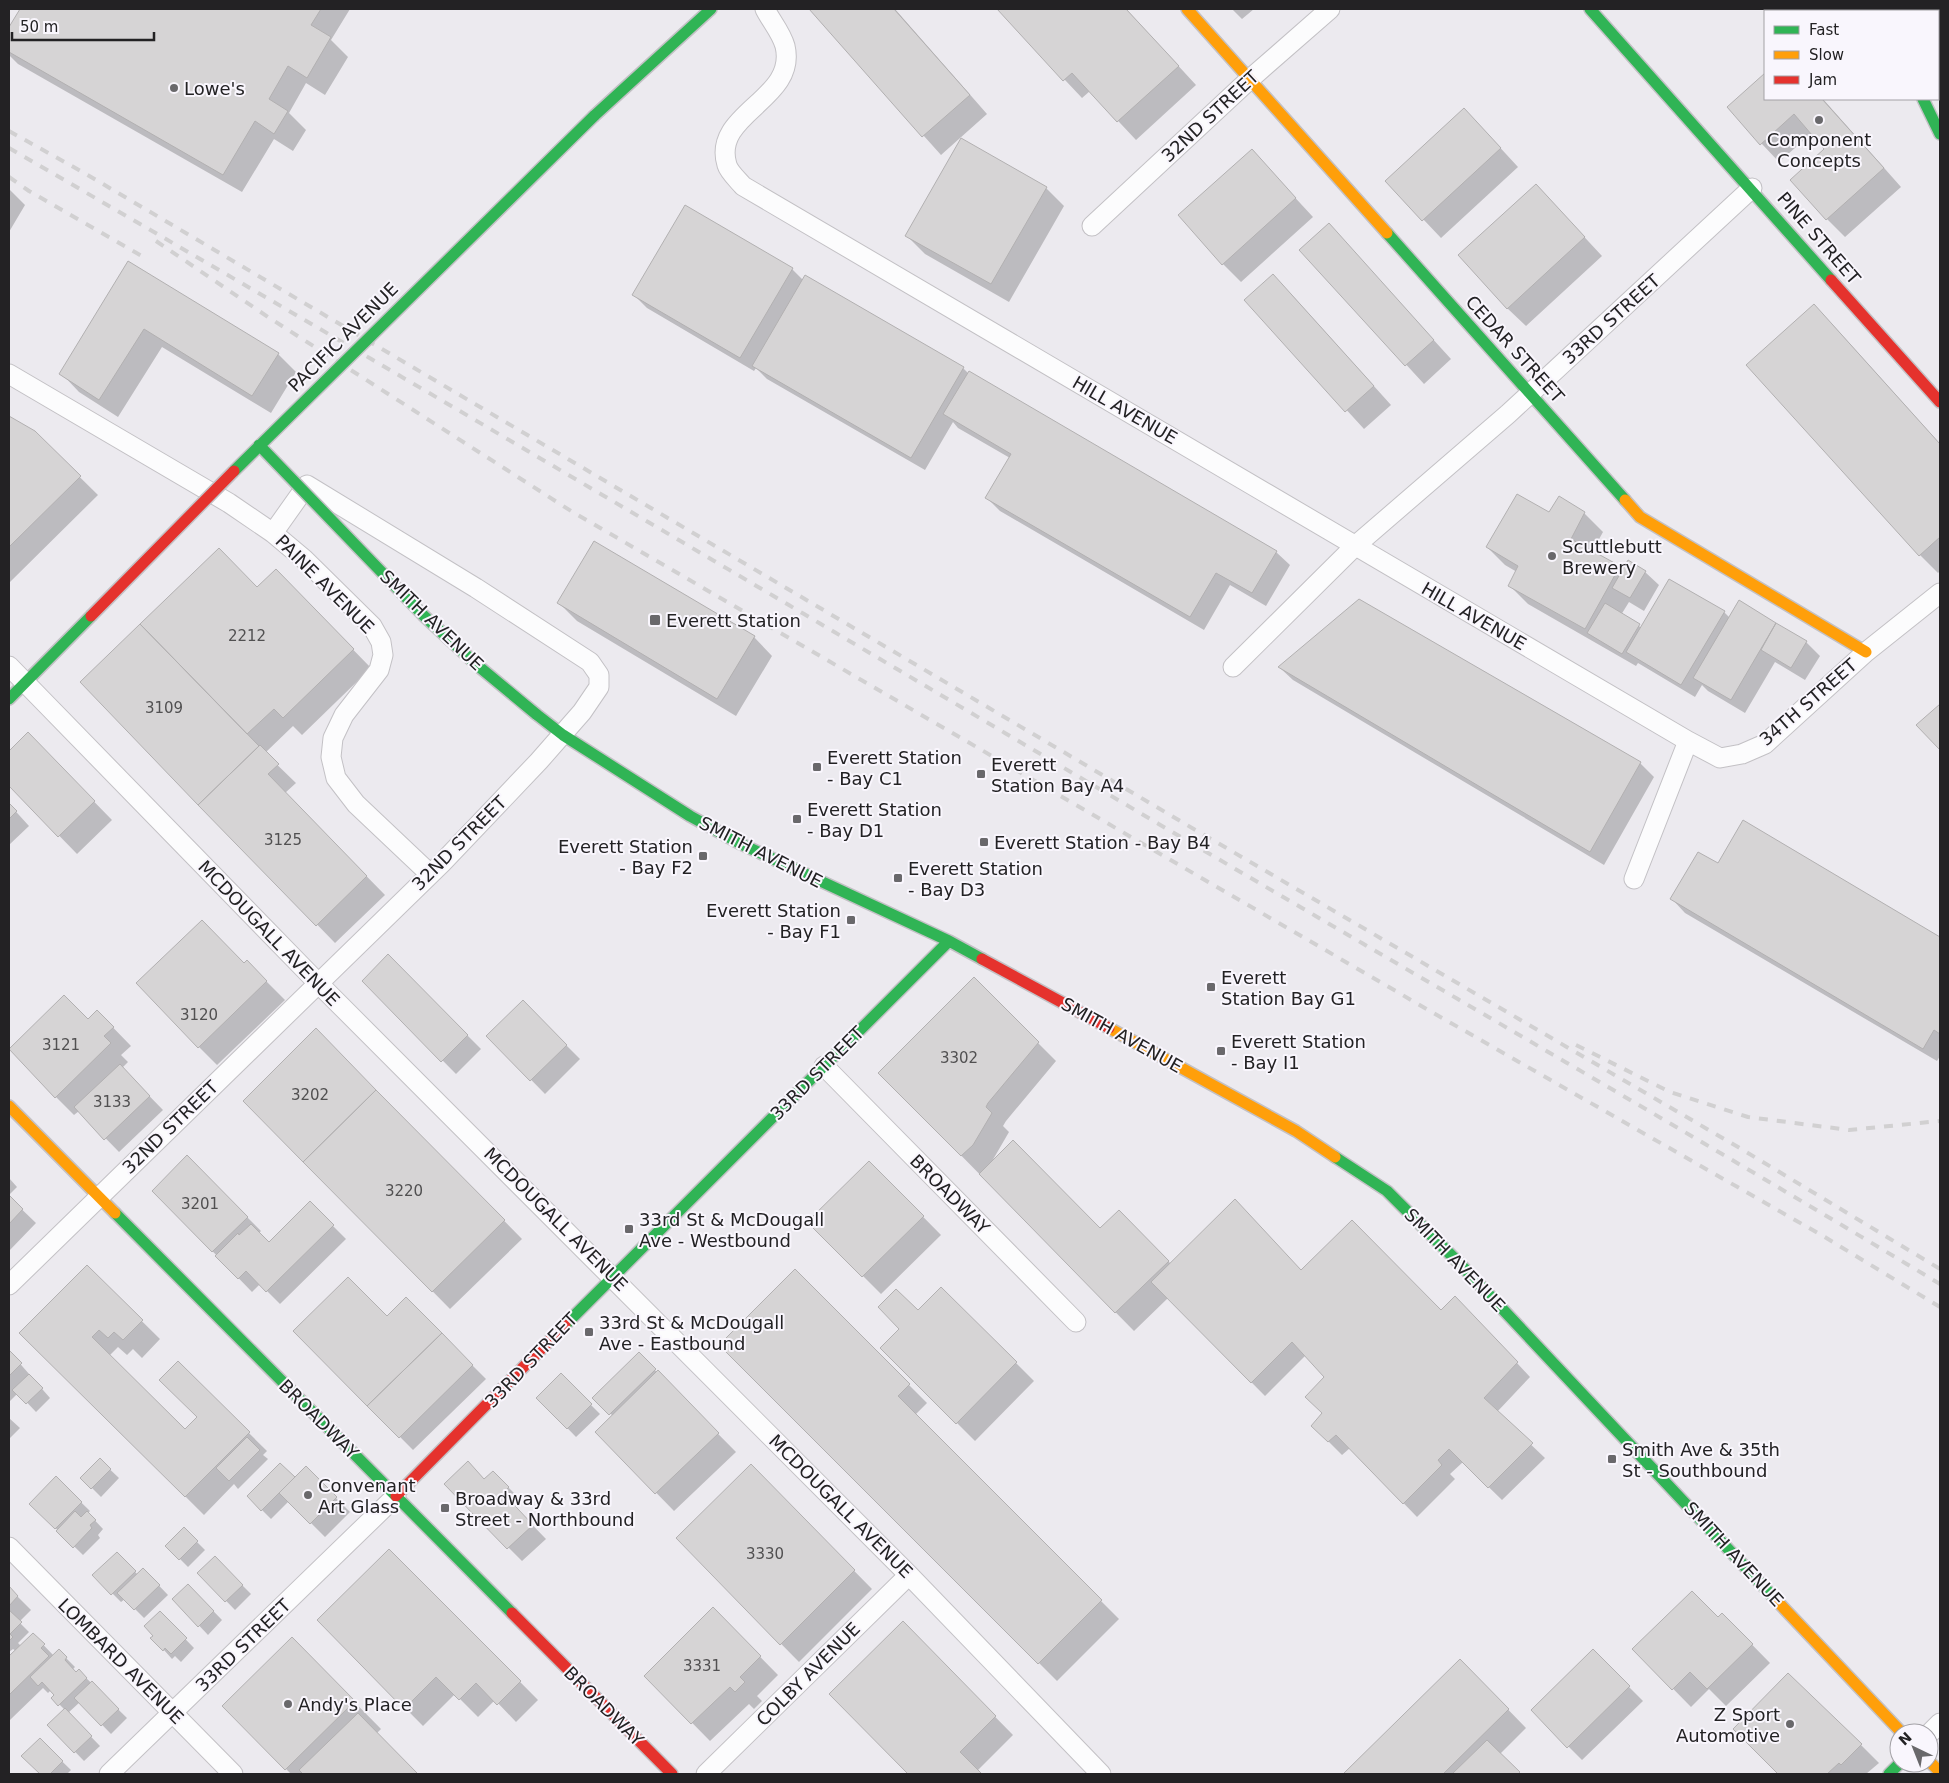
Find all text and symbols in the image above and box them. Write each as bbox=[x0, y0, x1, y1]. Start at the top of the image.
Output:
scale bar bbox=[12, 10, 155, 42]
legend bbox=[1764, 10, 1939, 100]
text: 50 m bbox=[20, 18, 58, 36]
text: Fast bbox=[1809, 21, 1839, 39]
text: Slow bbox=[1809, 46, 1844, 64]
street label: 32ND STREET bbox=[1157, 65, 1263, 166]
text: Jam bbox=[1808, 71, 1837, 89]
place label: Lowe's bbox=[184, 78, 245, 99]
marker: Lowe's bbox=[168, 82, 180, 94]
marker: Component Concepts bbox=[1813, 114, 1825, 126]
place label: Component Concepts bbox=[1767, 129, 1871, 171]
street label: PINE STREET bbox=[1773, 188, 1865, 289]
street label: 33RD STREET bbox=[1558, 269, 1665, 368]
street label: PACIFIC AVENUE bbox=[284, 278, 402, 396]
street label: CEDAR STREET bbox=[1461, 291, 1569, 408]
street label: HILL AVENUE bbox=[1069, 372, 1181, 448]
street label: PAINE AVENUE bbox=[271, 530, 379, 638]
place label: Scuttlebutt Brewery bbox=[1562, 536, 1662, 578]
marker: Scuttlebutt Brewery bbox=[1546, 550, 1558, 562]
street label: SMITH AVENUE bbox=[376, 565, 488, 675]
street label: HILL AVENUE bbox=[1418, 578, 1530, 654]
place label: Everett Station bbox=[666, 610, 801, 631]
marker: Everett Station bbox=[648, 613, 662, 627]
house number: 2212 bbox=[228, 627, 266, 645]
street label: 34TH STREET bbox=[1755, 653, 1862, 750]
house number: 3109 bbox=[145, 699, 183, 717]
place label: Everett Station - Bay C1 bbox=[827, 747, 962, 789]
place label: Everett Station Bay A4 bbox=[991, 754, 1124, 796]
marker: Everett Station - Bay C1 bbox=[811, 761, 823, 773]
marker: Everett Station Bay A4 bbox=[975, 768, 987, 780]
street label: 32ND STREET bbox=[408, 791, 511, 894]
place label: Everett Station - Bay D1 bbox=[807, 799, 942, 841]
street label: SMITH AVENUE bbox=[696, 812, 826, 892]
marker: Everett Station - Bay D1 bbox=[791, 813, 803, 825]
house number: 3125 bbox=[264, 831, 302, 849]
place label: Everett Station - Bay B4 bbox=[994, 832, 1211, 853]
place label: Everett Station - Bay F2 bbox=[558, 836, 693, 878]
marker: Everett Station - Bay B4 bbox=[978, 836, 990, 848]
marker: Everett Station - Bay F2 bbox=[697, 850, 709, 862]
street label: MCDOUGALL AVENUE bbox=[194, 856, 344, 1010]
place label: Everett Station - Bay D3 bbox=[908, 858, 1043, 900]
marker: Everett Station - Bay D3 bbox=[892, 872, 904, 884]
place label: Everett Station - Bay F1 bbox=[706, 900, 841, 942]
marker: Everett Station - Bay F1 bbox=[845, 914, 857, 926]
place label: Everett Station Bay G1 bbox=[1221, 967, 1356, 1009]
marker: Everett Station Bay G1 bbox=[1205, 981, 1217, 993]
street label: SMITH AVENUE bbox=[1058, 993, 1186, 1077]
house number: 3120 bbox=[180, 1006, 218, 1024]
street label: 33RD STREET bbox=[766, 1021, 869, 1124]
place label: Everett Station - Bay I1 bbox=[1231, 1031, 1366, 1073]
house number: 3121 bbox=[42, 1036, 80, 1054]
marker: Everett Station - Bay I1 bbox=[1215, 1045, 1227, 1057]
house number: 3302 bbox=[940, 1049, 978, 1067]
street label: 32ND STREET bbox=[118, 1075, 223, 1178]
house number: 3202 bbox=[291, 1086, 329, 1104]
house number: 3133 bbox=[93, 1093, 131, 1111]
street label: MCDOUGALL AVENUE bbox=[480, 1143, 632, 1295]
street label: BROADWAY bbox=[906, 1150, 995, 1239]
house number: 3220 bbox=[385, 1182, 423, 1200]
house number: 3201 bbox=[181, 1195, 219, 1213]
street label: SMITH AVENUE bbox=[1400, 1204, 1510, 1316]
place label: 33rd St & McDougall Ave - Westbound bbox=[639, 1209, 824, 1251]
marker: 33rd St & McDougall Ave - Westbound bbox=[623, 1223, 635, 1235]
street label: 33RD STREET bbox=[480, 1308, 582, 1412]
place label: 33rd St & McDougall Ave - Eastbound bbox=[599, 1312, 784, 1354]
marker: 33rd St & McDougall Ave - Eastbound bbox=[583, 1326, 595, 1338]
street label: BROADWAY bbox=[275, 1375, 364, 1464]
street label: MCDOUGALL AVENUE bbox=[765, 1430, 917, 1582]
place label: Smith Ave & 35th St - Southbound bbox=[1622, 1439, 1780, 1481]
marker: Smith Ave & 35th St - Southbound bbox=[1606, 1453, 1618, 1465]
place label: Convenant Art Glass bbox=[318, 1475, 416, 1517]
place label: Broadway & 33rd Street - Northbound bbox=[455, 1488, 635, 1530]
marker: Convenant Art Glass bbox=[302, 1489, 314, 1501]
street label: SMITH AVENUE bbox=[1680, 1497, 1788, 1611]
marker: Broadway & 33rd Street - Northbound bbox=[439, 1502, 451, 1514]
house number: 3330 bbox=[746, 1545, 784, 1563]
street label: LOMBARD AVENUE bbox=[54, 1594, 188, 1728]
street label: 33RD STREET bbox=[191, 1594, 295, 1696]
street label: COLBY AVENUE bbox=[752, 1618, 864, 1730]
house number: 3331 bbox=[683, 1657, 721, 1675]
street label: BROADWAY bbox=[560, 1662, 649, 1751]
place label: Andy's Place bbox=[298, 1694, 412, 1715]
marker: Andy's Place bbox=[282, 1698, 294, 1710]
place label: Z Sport Automotive bbox=[1676, 1704, 1780, 1746]
marker: Z Sport Automotive bbox=[1784, 1718, 1796, 1730]
north arrow bbox=[1889, 1723, 1939, 1773]
text: N bbox=[1895, 1729, 1915, 1748]

